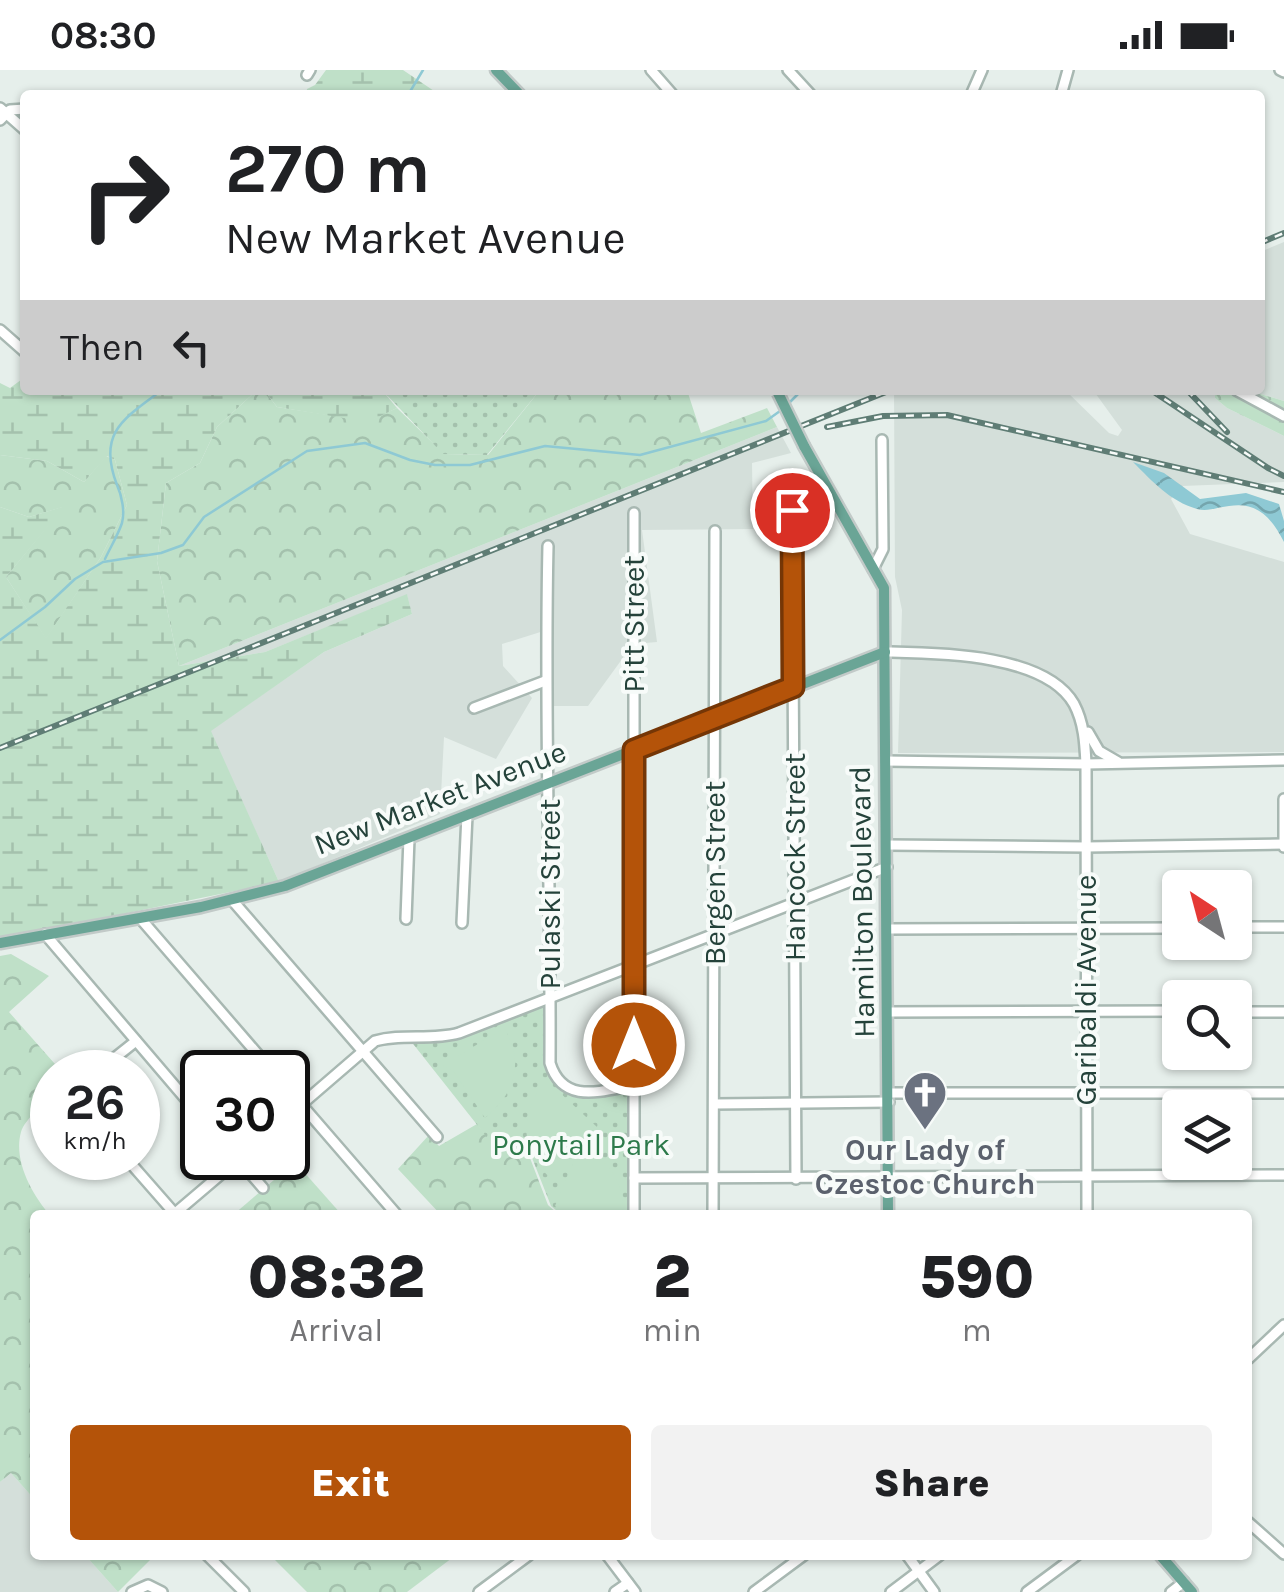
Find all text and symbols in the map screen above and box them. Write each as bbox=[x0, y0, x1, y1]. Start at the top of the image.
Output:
text: 08:30 bbox=[50, 13, 157, 58]
text: 270 m bbox=[225, 128, 431, 210]
icon: right bbox=[60, 130, 190, 260]
text: New Market Avenue bbox=[225, 212, 626, 264]
icon: left bbox=[164, 320, 219, 375]
text: Then bbox=[60, 325, 144, 370]
pin bbox=[750, 468, 835, 553]
icon: arrive bbox=[765, 483, 820, 538]
street label: Pitt Street bbox=[616, 555, 652, 693]
street label: New Market Avenue bbox=[309, 733, 571, 863]
street label: Hancock Street bbox=[777, 753, 813, 961]
street label: Hamilton Boulevard bbox=[842, 766, 882, 1038]
street label: Bergen Street bbox=[697, 781, 733, 965]
street label: Pulaski Street bbox=[532, 799, 568, 989]
north arrow bbox=[1162, 870, 1252, 960]
map controls bbox=[1162, 870, 1252, 1180]
street label: Garibaldi Avenue bbox=[1068, 875, 1104, 1105]
button: search bbox=[1162, 980, 1252, 1070]
position arrow bbox=[582, 993, 686, 1097]
speed limit sign: 30 bbox=[180, 1050, 310, 1180]
church icon: Our Lady of Czestoc Church bbox=[902, 1070, 948, 1131]
text: 26 bbox=[65, 1073, 125, 1132]
button: layers bbox=[1162, 1090, 1252, 1180]
text: km/h bbox=[63, 1126, 127, 1155]
park label: Ponytail Park bbox=[492, 1127, 670, 1163]
place label: Our Lady of Czestoc Church bbox=[815, 1132, 1035, 1202]
text: 08:32 bbox=[248, 1242, 425, 1312]
text: 2 bbox=[653, 1242, 691, 1312]
text: 590 bbox=[919, 1242, 1034, 1312]
text: Arrival bbox=[289, 1312, 383, 1349]
text: min bbox=[643, 1312, 701, 1349]
text: m bbox=[962, 1312, 992, 1349]
button: Exit bbox=[70, 1425, 631, 1540]
button: Share bbox=[651, 1425, 1212, 1540]

